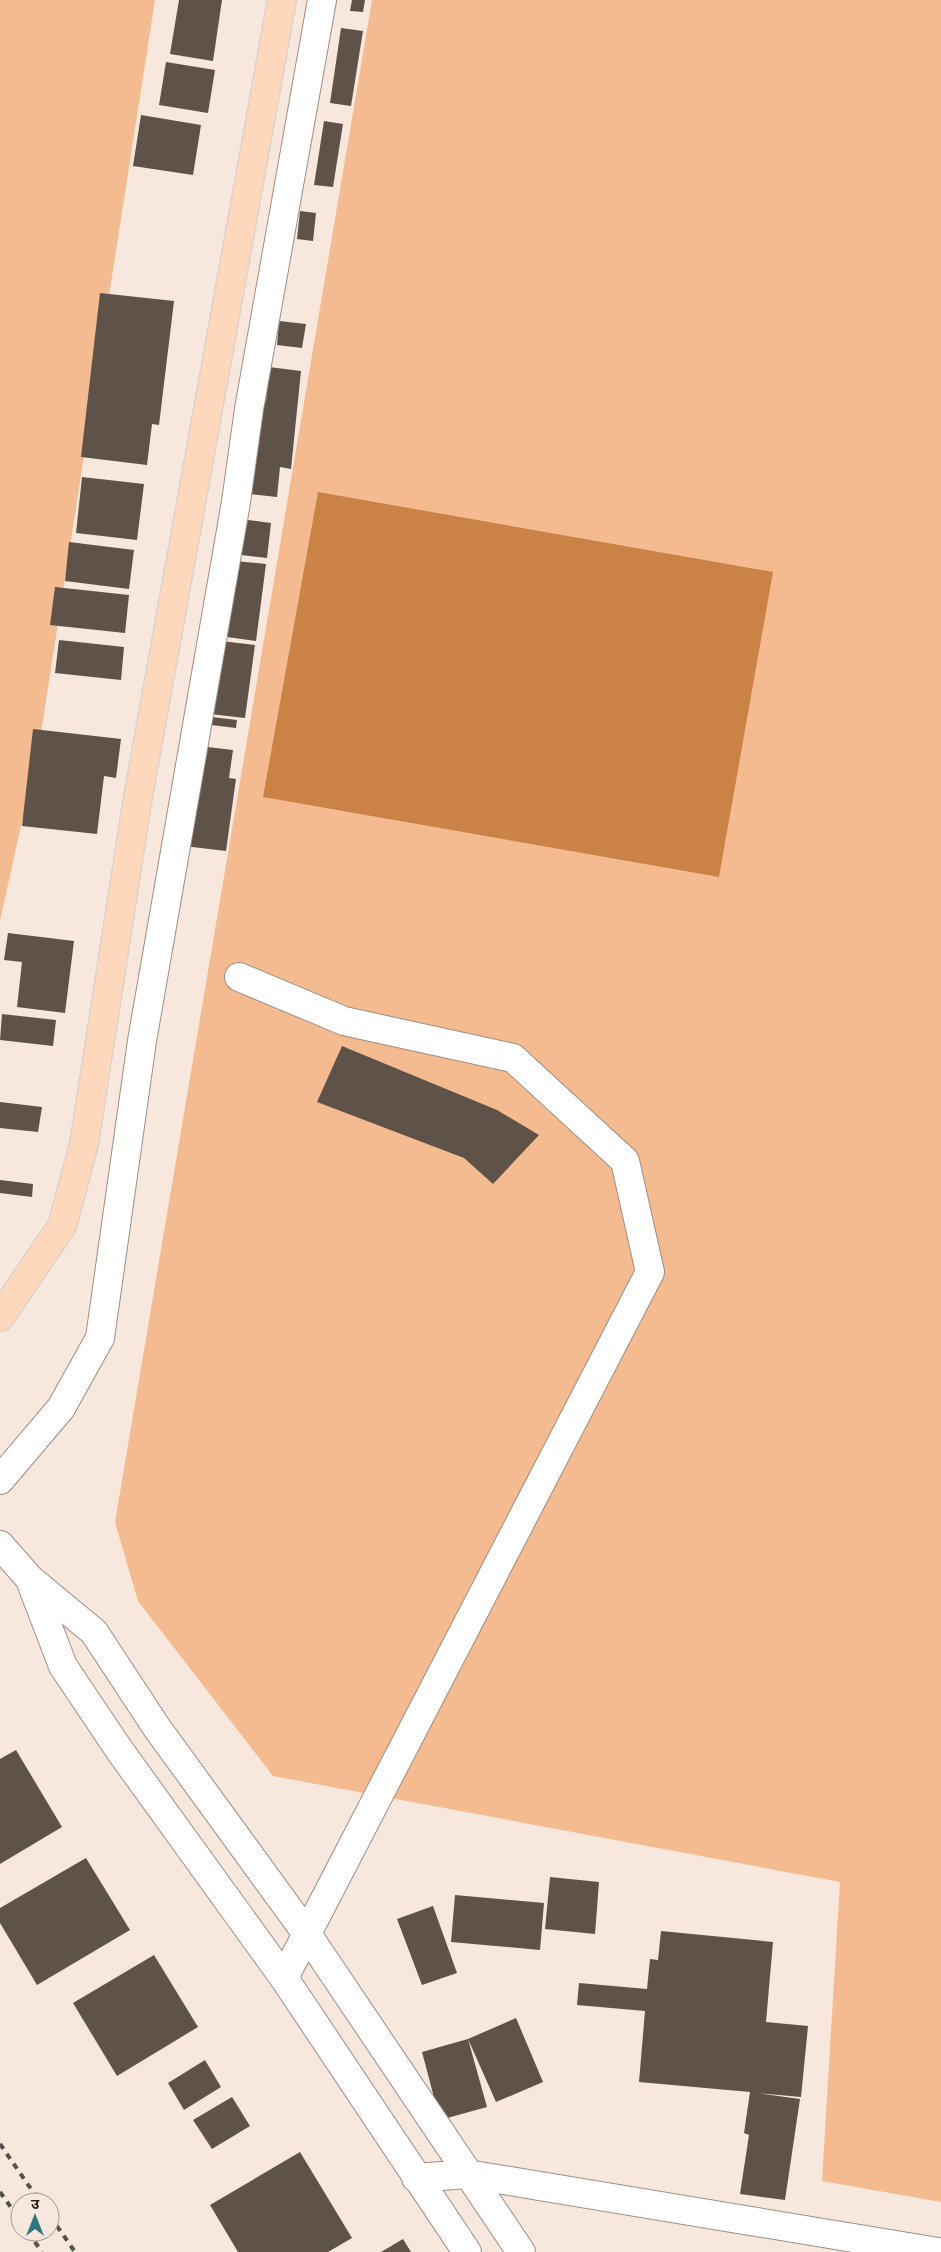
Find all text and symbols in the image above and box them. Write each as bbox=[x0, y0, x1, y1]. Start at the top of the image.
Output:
north arrow bbox=[10, 2192, 60, 2242]
text: उ bbox=[31, 2196, 40, 2213]

